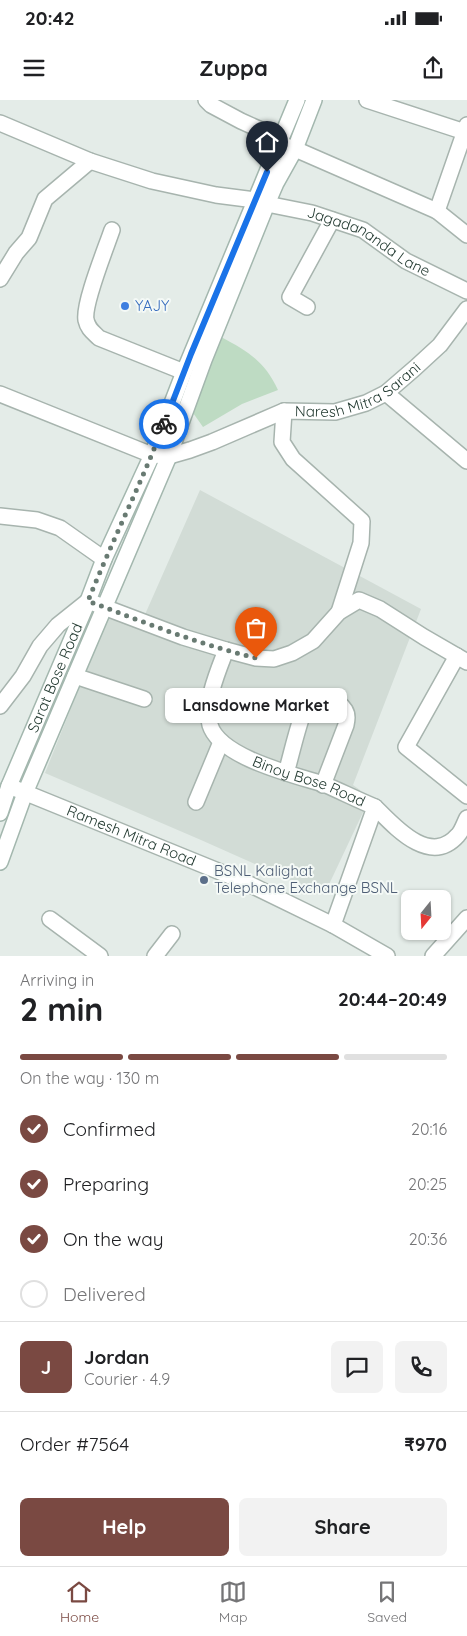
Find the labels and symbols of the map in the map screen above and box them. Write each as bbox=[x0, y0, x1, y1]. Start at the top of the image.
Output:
pin bbox=[246, 121, 288, 172]
street label: Jagadananda Lane bbox=[305, 202, 433, 280]
place label: YAJY bbox=[135, 296, 170, 315]
marker: YAJY bbox=[119, 300, 131, 312]
street label: Naresh Mitra Sarani bbox=[295, 358, 424, 421]
courier bbox=[139, 399, 189, 449]
pin bbox=[235, 607, 277, 658]
street label: Sarat Bose Road bbox=[23, 620, 86, 735]
callout: Lansdowne Market bbox=[165, 688, 347, 723]
street label: Binoy Bose Road bbox=[250, 752, 369, 811]
street label: Ramesh Mitra Road bbox=[64, 801, 199, 870]
place label: BSNL Kalighat Telephone Exchange BSNL bbox=[214, 861, 398, 897]
marker: BSNL Kalighat Telephone Exchange BSNL bbox=[198, 874, 210, 886]
north arrow bbox=[401, 890, 451, 940]

